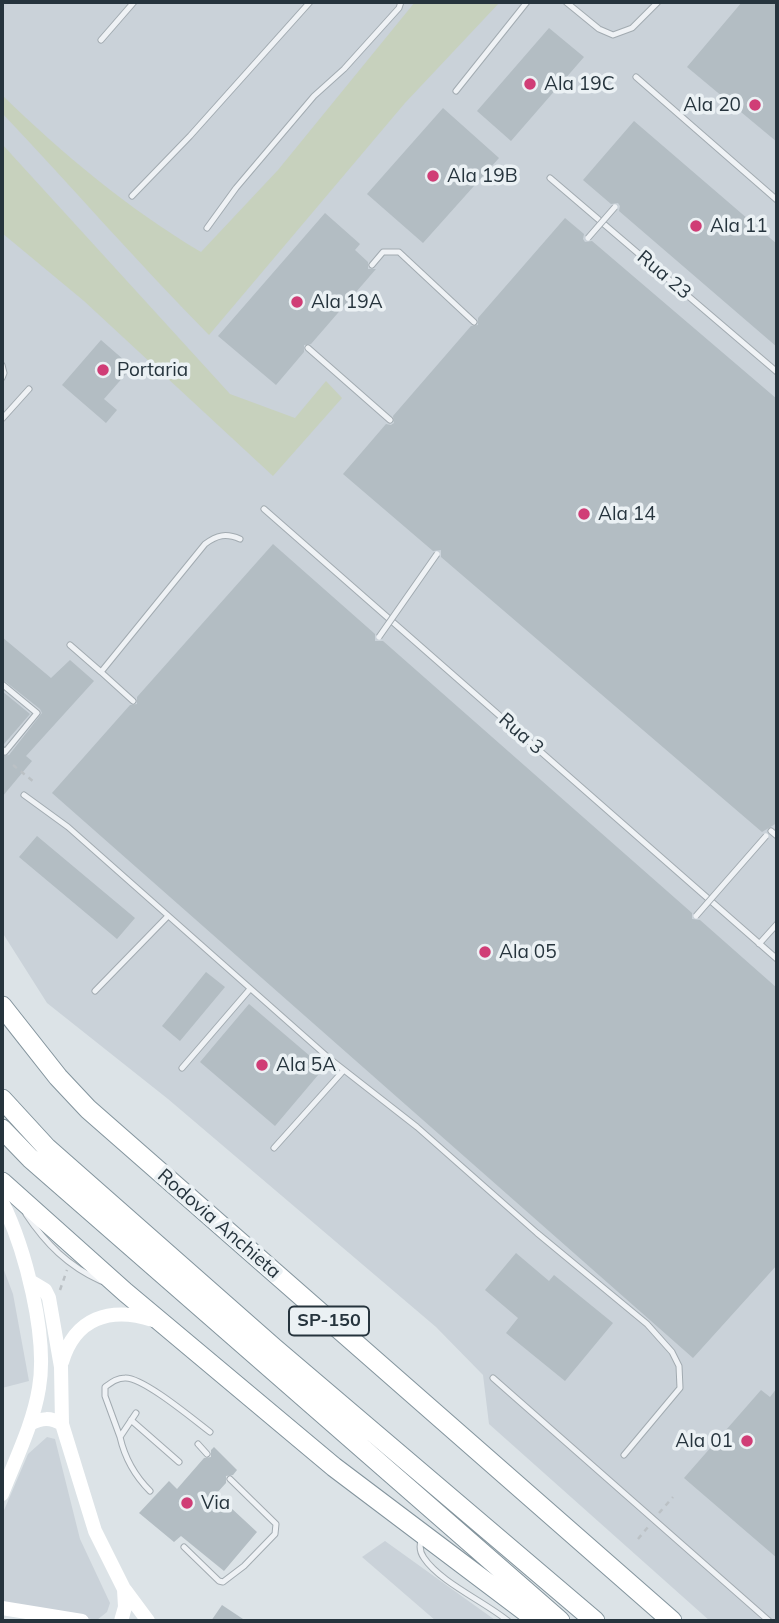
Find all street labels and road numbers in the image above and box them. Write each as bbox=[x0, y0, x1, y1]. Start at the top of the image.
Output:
street label: Rua 23 bbox=[632, 246, 696, 304]
street label: Rua 3 bbox=[494, 708, 548, 760]
street label: Rodovia Anchieta bbox=[153, 1164, 285, 1284]
road number: SP-150 bbox=[289, 1306, 369, 1336]

